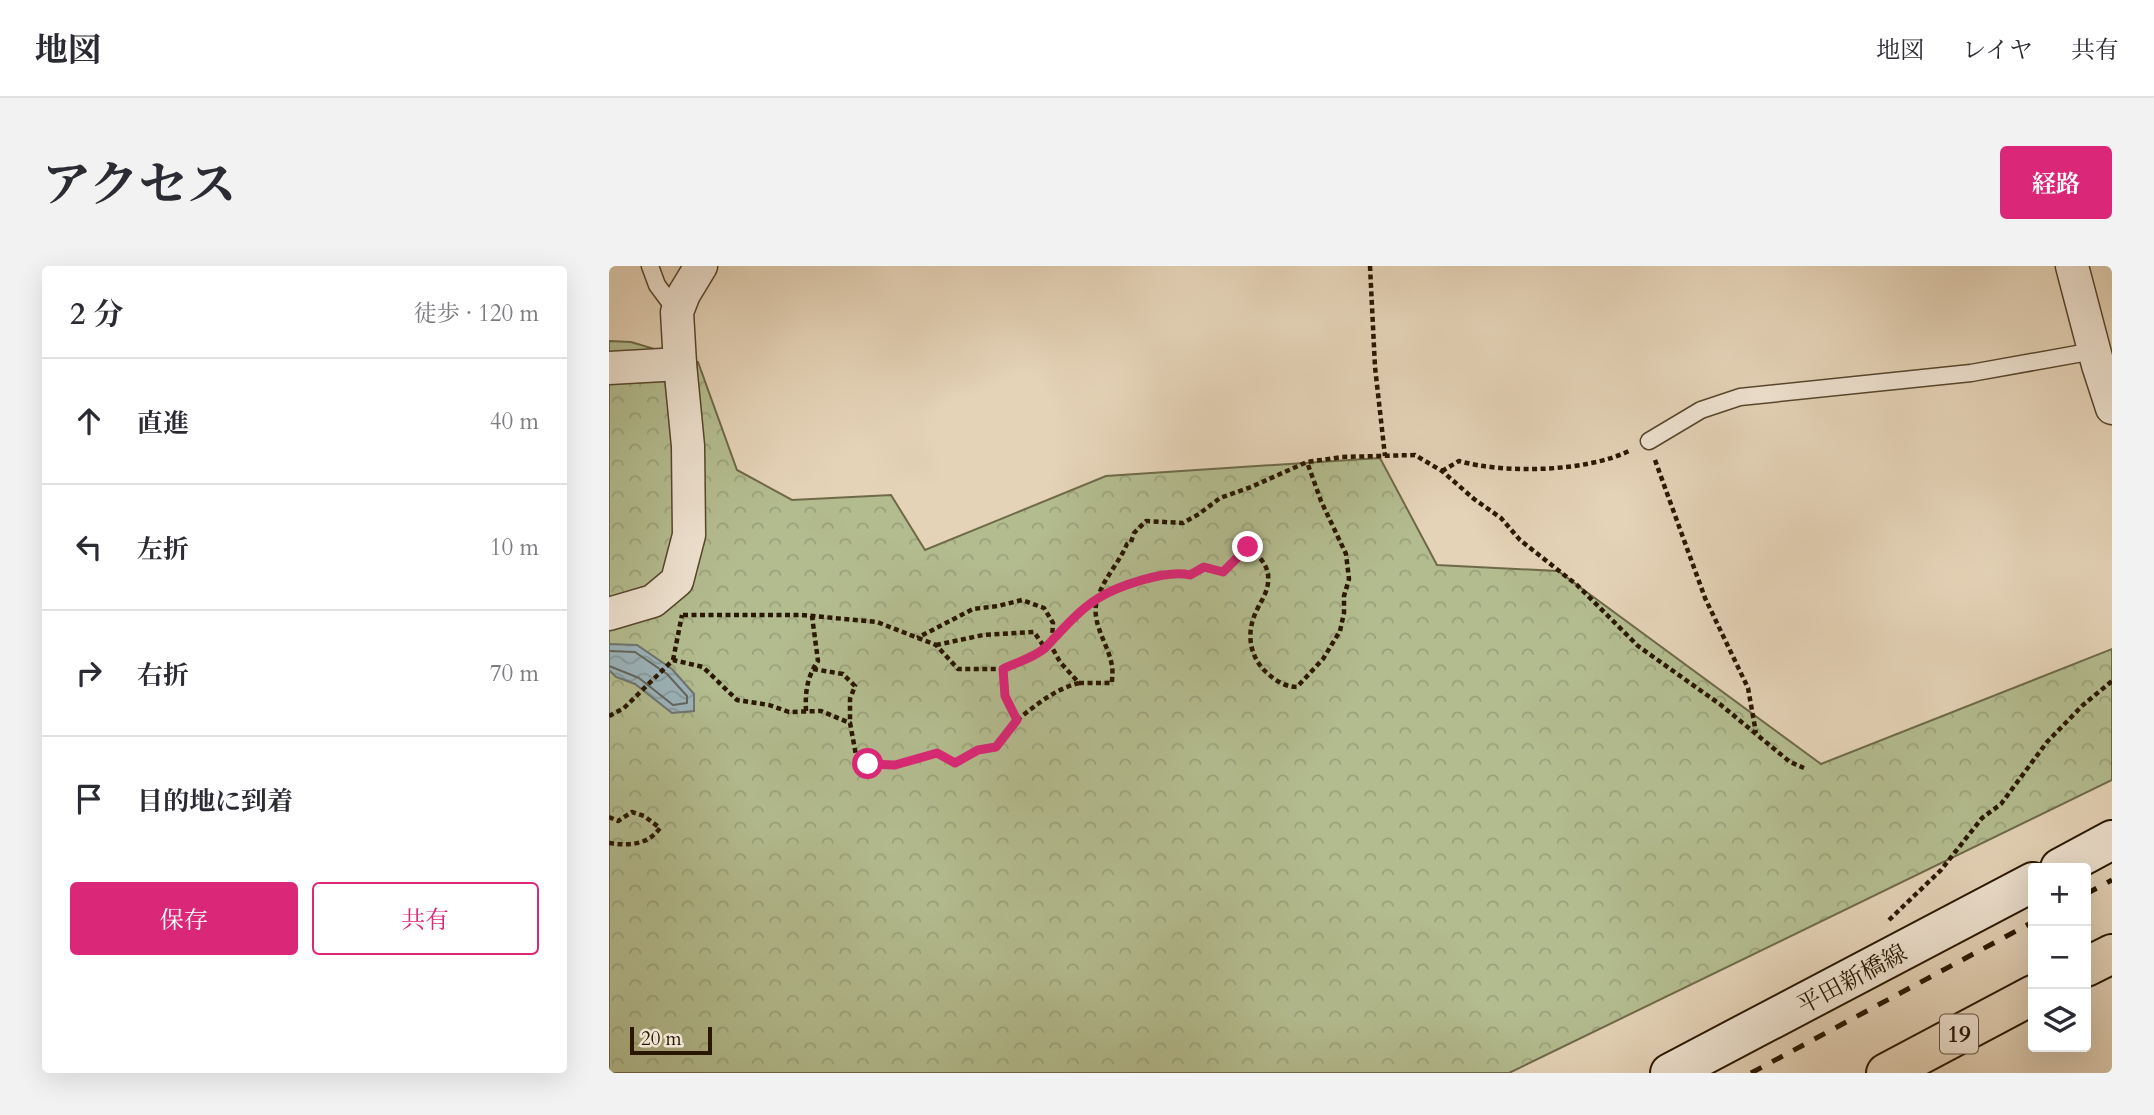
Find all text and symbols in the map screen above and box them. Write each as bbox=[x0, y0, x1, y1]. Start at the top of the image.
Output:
text: 地図 bbox=[35, 28, 101, 73]
text: 地図 bbox=[1876, 34, 1924, 67]
text: レイヤ bbox=[1962, 34, 2033, 67]
text: 共有 bbox=[2071, 34, 2119, 67]
button: 経路 bbox=[2000, 146, 2112, 219]
text: アクセス bbox=[42, 152, 237, 219]
text: 2 分 bbox=[70, 294, 123, 335]
text: 徒歩 · 120 m bbox=[414, 298, 539, 329]
icon: ahead bbox=[70, 402, 108, 440]
text: 直進 bbox=[137, 406, 189, 441]
text: 40 m bbox=[490, 406, 539, 437]
icon: left bbox=[70, 528, 108, 566]
route end bbox=[1232, 531, 1263, 562]
text: 左折 bbox=[137, 532, 189, 567]
text: 10 m bbox=[490, 532, 539, 563]
icon: right bbox=[70, 654, 108, 692]
text: 右折 bbox=[137, 658, 189, 693]
text: 70 m bbox=[490, 658, 539, 689]
route start bbox=[852, 748, 883, 779]
icon: arrive bbox=[70, 780, 108, 818]
text: 目的地に到着 bbox=[137, 784, 293, 819]
map controls bbox=[2028, 863, 2091, 1052]
button: + bbox=[2028, 863, 2091, 926]
button: 保存 bbox=[70, 882, 298, 955]
button: 共有 bbox=[312, 882, 539, 955]
button: − bbox=[2028, 926, 2091, 989]
street label: 平田新橋線 bbox=[1792, 937, 1913, 1022]
button: layers bbox=[2028, 989, 2091, 1052]
road number: 19 bbox=[1940, 1014, 1978, 1054]
scale bar bbox=[630, 1024, 712, 1056]
text: 20 m bbox=[641, 1026, 682, 1052]

